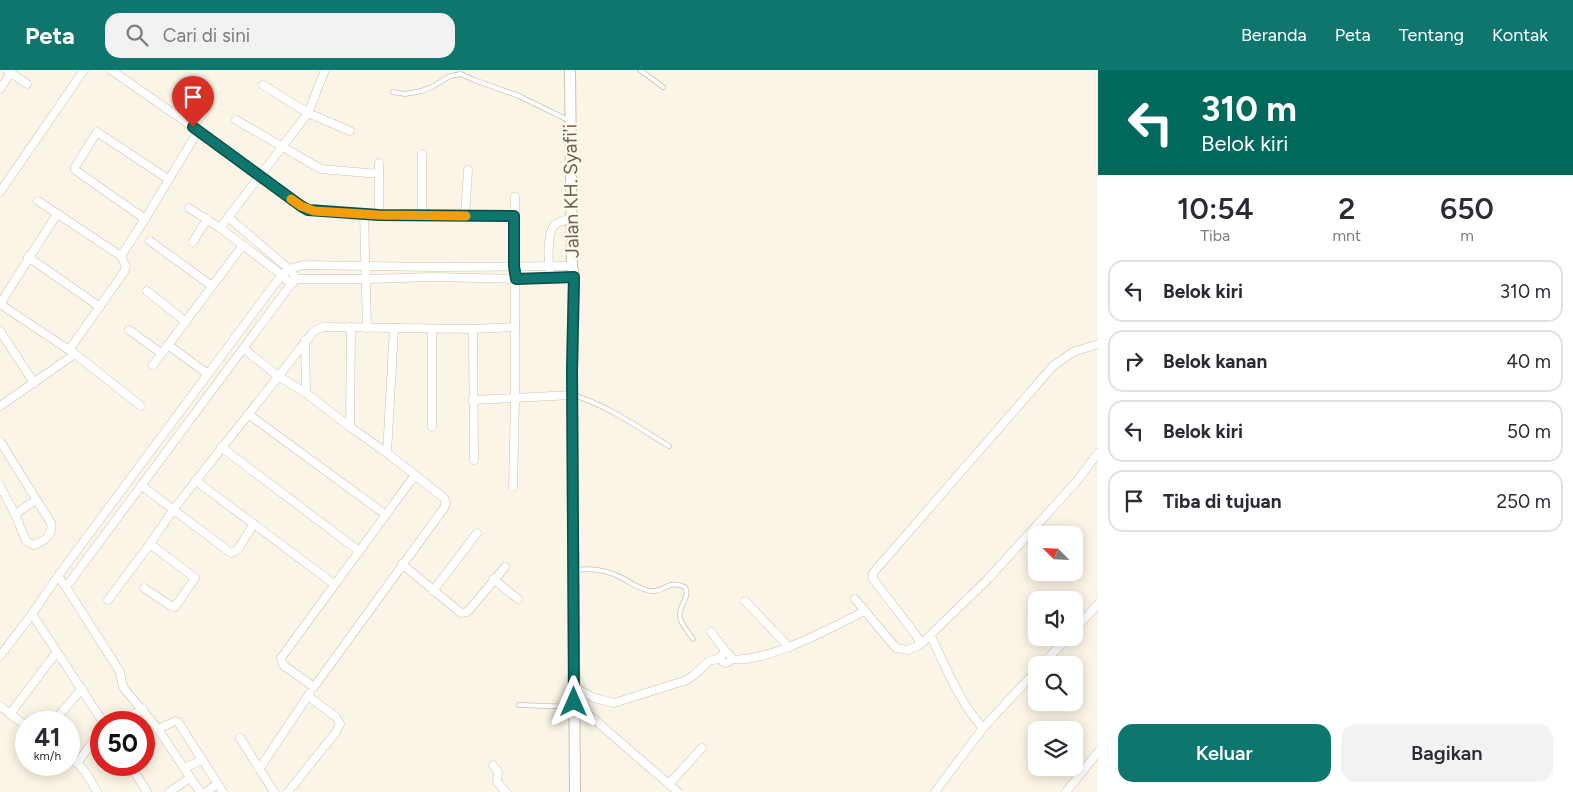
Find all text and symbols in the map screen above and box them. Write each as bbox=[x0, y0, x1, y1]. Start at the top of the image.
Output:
search box bbox=[105, 13, 455, 58]
text: Peta bbox=[25, 21, 75, 50]
icon: search bbox=[123, 21, 151, 49]
text: Cari di sini bbox=[163, 24, 250, 47]
text: Beranda bbox=[1241, 24, 1307, 46]
text: Peta bbox=[1335, 24, 1371, 46]
text: Tentang bbox=[1399, 24, 1464, 46]
text: Kontak bbox=[1492, 24, 1548, 46]
pin bbox=[172, 76, 214, 127]
icon: arrive bbox=[179, 83, 207, 111]
text: 310 m bbox=[1201, 88, 1297, 130]
icon: left bbox=[1118, 90, 1183, 155]
street label: Jalan KH. Syafi'i bbox=[558, 124, 584, 258]
text: Belok kiri bbox=[1201, 130, 1288, 157]
text: 10:54 bbox=[1177, 190, 1254, 227]
text: 2 bbox=[1338, 190, 1355, 227]
text: 650 bbox=[1440, 190, 1494, 227]
text: Tiba bbox=[1200, 226, 1230, 245]
text: mnt bbox=[1333, 226, 1361, 245]
text: m bbox=[1460, 226, 1474, 245]
icon: left bbox=[1120, 277, 1148, 305]
text: Belok kiri bbox=[1163, 280, 1243, 303]
text: 310 m bbox=[1500, 280, 1551, 303]
icon: right bbox=[1120, 347, 1148, 375]
text: Belok kanan bbox=[1163, 350, 1267, 373]
text: 40 m bbox=[1506, 350, 1551, 373]
icon: left bbox=[1120, 417, 1148, 445]
text: Belok kiri bbox=[1163, 420, 1243, 443]
text: 50 m bbox=[1507, 420, 1551, 443]
icon: arrive bbox=[1120, 487, 1148, 515]
text: Tiba di tujuan bbox=[1163, 490, 1282, 513]
text: 250 m bbox=[1496, 490, 1551, 513]
north arrow bbox=[1028, 526, 1082, 581]
map controls bbox=[1028, 526, 1083, 776]
button: sound bbox=[1028, 591, 1083, 646]
button: search bbox=[1028, 656, 1083, 711]
position arrow bbox=[547, 675, 599, 727]
speed limit sign: 50 bbox=[90, 711, 155, 776]
button: layers bbox=[1028, 721, 1083, 776]
text: 41 bbox=[34, 722, 61, 752]
button: Keluar bbox=[1118, 724, 1331, 782]
button: Bagikan bbox=[1341, 724, 1553, 782]
text: km/h bbox=[34, 749, 61, 763]

